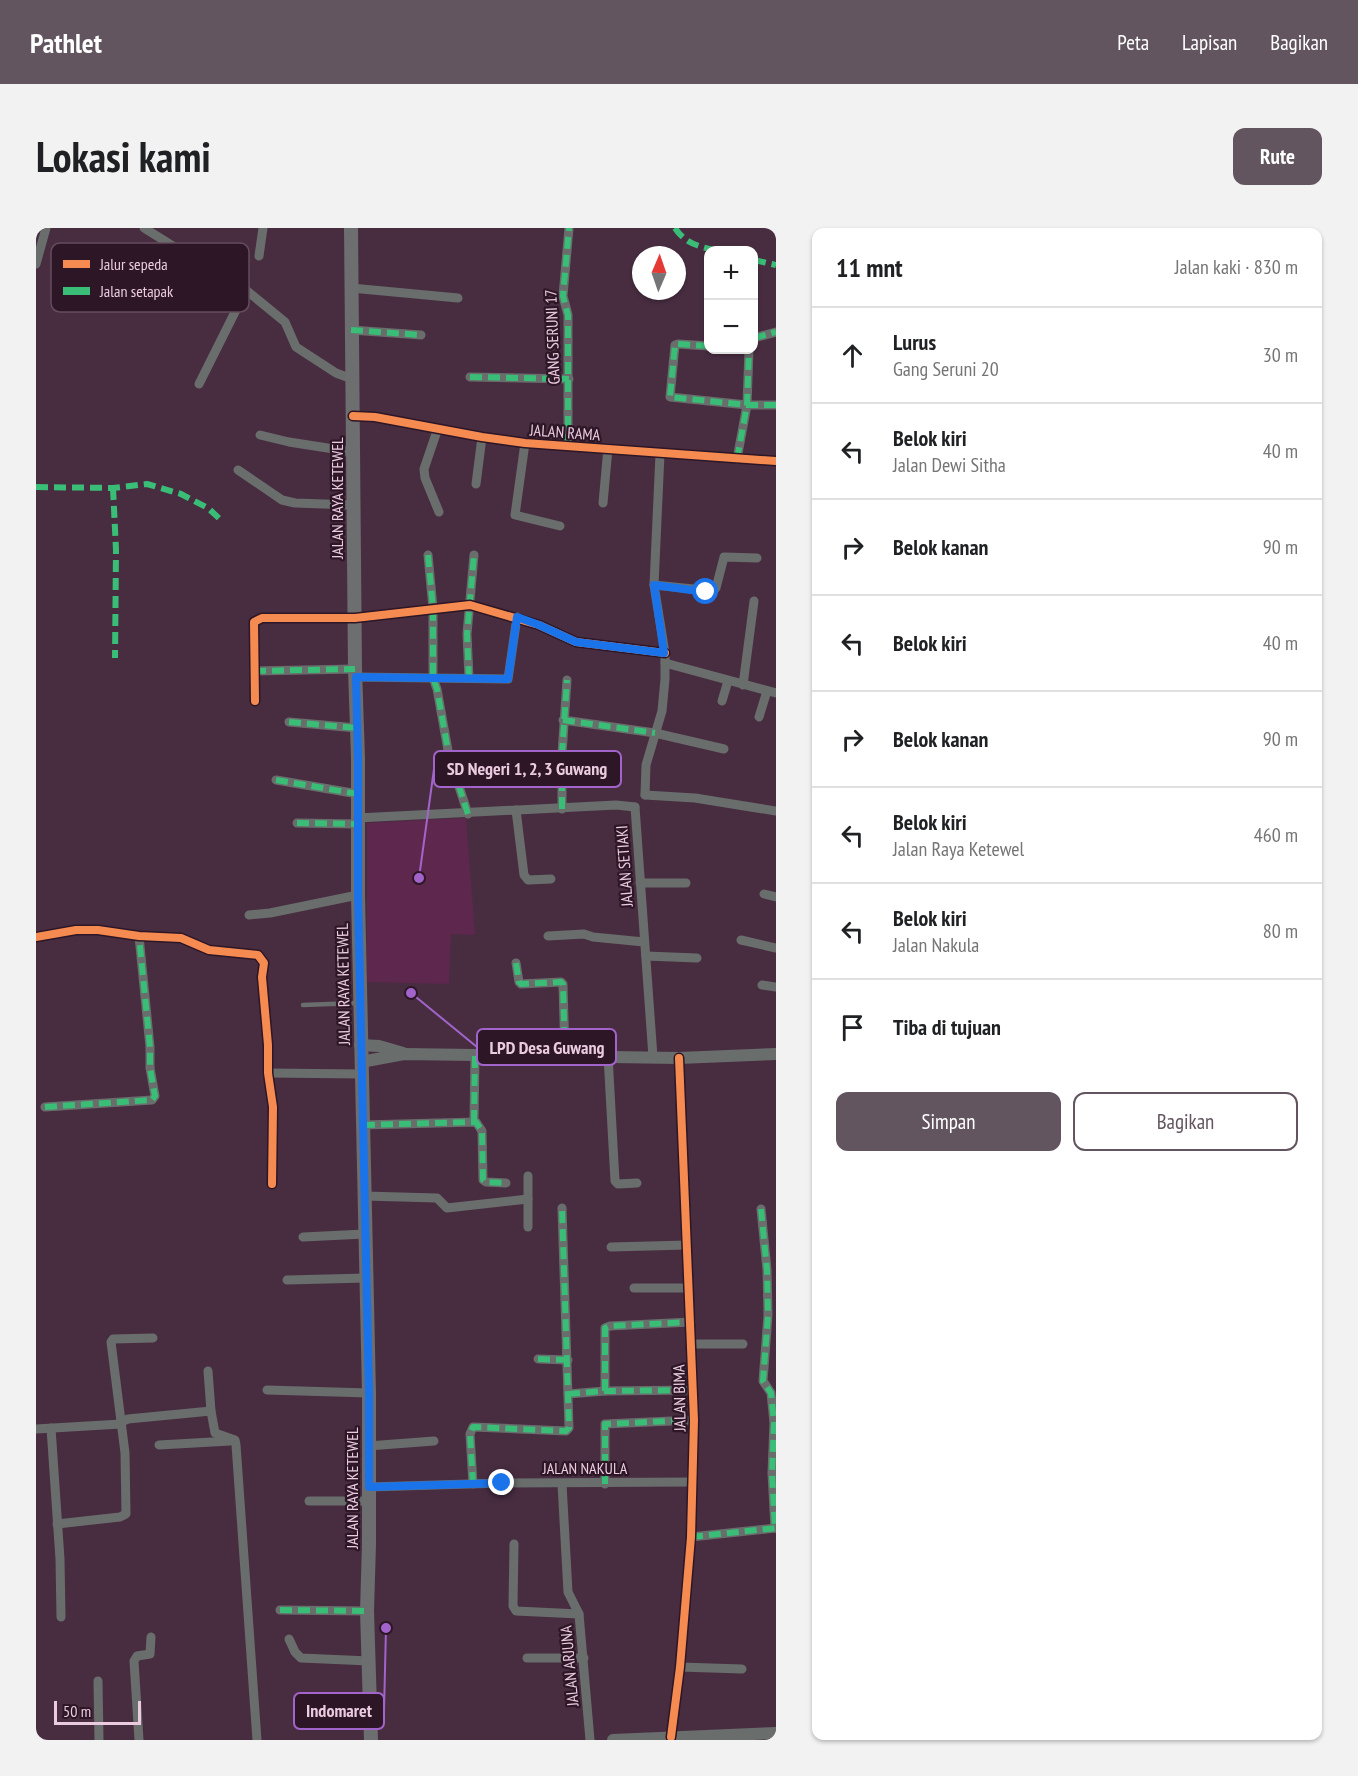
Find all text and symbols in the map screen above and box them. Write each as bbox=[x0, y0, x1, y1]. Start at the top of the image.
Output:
text: Pathlet bbox=[30, 24, 102, 61]
text: Peta bbox=[1117, 29, 1149, 56]
text: Lapisan bbox=[1182, 29, 1237, 56]
text: Bagikan bbox=[1270, 29, 1328, 56]
button: Rute bbox=[1233, 128, 1322, 185]
text: Lokasi kami bbox=[36, 129, 211, 184]
legend bbox=[51, 243, 249, 312]
north arrow bbox=[632, 246, 686, 300]
map controls bbox=[704, 246, 758, 354]
button: + bbox=[704, 246, 758, 300]
text: 11 mnt bbox=[836, 251, 903, 284]
text: Jalur sepeda bbox=[99, 254, 168, 274]
text: Jalan kaki · 830 m bbox=[1175, 254, 1298, 280]
text: Jalan setapak bbox=[99, 281, 174, 301]
street label: GANG SERUNI 17 bbox=[540, 289, 564, 385]
button: − bbox=[704, 300, 758, 354]
text: Lurus bbox=[893, 328, 936, 356]
icon: ahead bbox=[836, 339, 869, 372]
text: 30 m bbox=[1263, 342, 1298, 368]
text: Gang Seruni 20 bbox=[893, 356, 999, 382]
street label: JALAN RAMA bbox=[528, 420, 601, 444]
text: Belok kiri bbox=[893, 424, 967, 452]
icon: left bbox=[836, 435, 869, 468]
street label: JALAN RAYA KETEWEL bbox=[327, 437, 347, 560]
text: 40 m bbox=[1263, 438, 1298, 464]
text: Jalan Dewi Sitha bbox=[893, 452, 1006, 478]
icon: right bbox=[836, 531, 869, 564]
text: Belok kanan bbox=[893, 533, 988, 561]
text: 90 m bbox=[1263, 534, 1298, 560]
route start bbox=[692, 578, 718, 604]
icon: left bbox=[836, 627, 869, 660]
text: Belok kiri bbox=[893, 629, 967, 657]
text: 40 m bbox=[1263, 630, 1298, 656]
icon: right bbox=[836, 723, 869, 756]
text: Belok kanan bbox=[893, 725, 988, 753]
text: 90 m bbox=[1263, 726, 1298, 752]
callout: SD Negeri 1, 2, 3 Guwang bbox=[434, 751, 621, 787]
text: SD Negeri 1, 2, 3 Guwang bbox=[447, 757, 607, 780]
text: Belok kiri bbox=[893, 808, 967, 836]
icon: left bbox=[836, 819, 869, 852]
text: 460 m bbox=[1254, 822, 1298, 848]
street label: JALAN SETIAKI bbox=[611, 825, 637, 908]
text: Jalan Raya Ketewel bbox=[893, 836, 1024, 862]
text: Belok kiri bbox=[893, 904, 967, 932]
icon: left bbox=[836, 915, 869, 948]
text: 80 m bbox=[1263, 918, 1298, 944]
street label: JALAN RAYA KETEWEL bbox=[332, 923, 354, 1046]
text: Jalan Nakula bbox=[893, 932, 979, 958]
icon: arrive bbox=[836, 1011, 869, 1044]
text: Tiba di tujuan bbox=[893, 1013, 1001, 1041]
callout: LPD Desa Guwang bbox=[477, 1029, 616, 1065]
text: LPD Desa Guwang bbox=[489, 1036, 605, 1059]
button: Simpan bbox=[836, 1092, 1061, 1151]
button: Bagikan bbox=[1073, 1092, 1298, 1151]
street label: JALAN BIMA bbox=[668, 1364, 690, 1433]
street label: JALAN RAYA KETEWEL bbox=[342, 1427, 362, 1550]
street label: JALAN NAKULA bbox=[542, 1458, 628, 1478]
route end bbox=[488, 1469, 514, 1495]
street label: JALAN ARJUNA bbox=[555, 1624, 583, 1708]
callout: Indomaret bbox=[294, 1693, 384, 1729]
scale bar bbox=[54, 1698, 141, 1726]
text: Indomaret bbox=[306, 1699, 373, 1722]
text: 50 m bbox=[63, 1701, 91, 1721]

